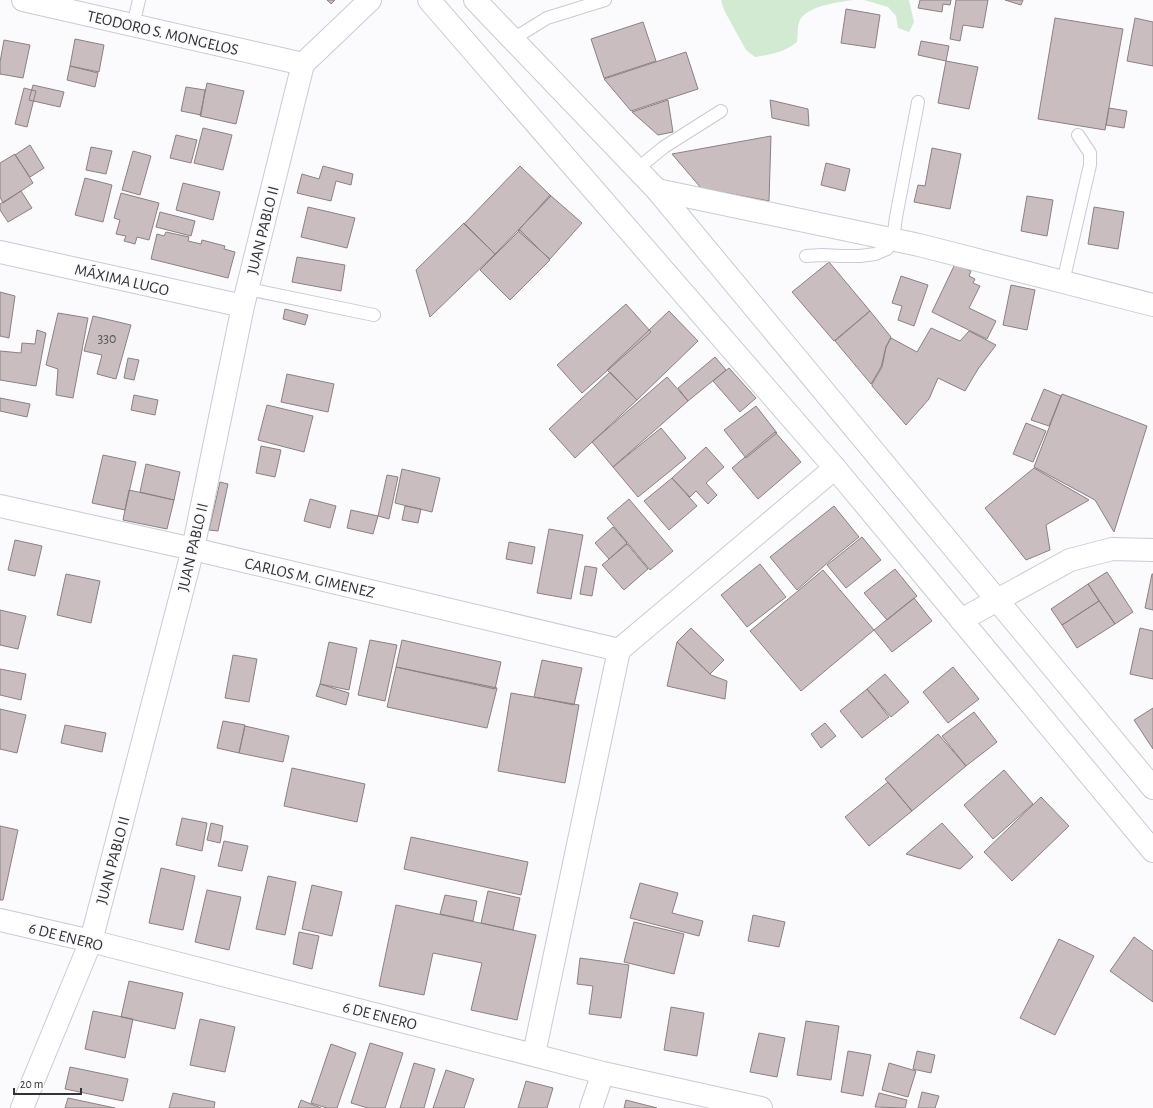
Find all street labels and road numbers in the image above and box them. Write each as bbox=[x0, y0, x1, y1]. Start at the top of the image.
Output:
street label: TEODORO S. MONGELOS bbox=[85, 8, 240, 58]
street label: JUAN PABLO II bbox=[244, 184, 282, 276]
street label: MÁXIMA LUGO bbox=[73, 259, 171, 299]
street label: JUAN PABLO II bbox=[175, 501, 211, 593]
street label: CARLOS M. GIMENEZ bbox=[243, 555, 376, 601]
street label: JUAN PABLO II bbox=[94, 815, 132, 906]
street label: 6 DE ENERO bbox=[27, 920, 105, 954]
street label: 6 DE ENERO bbox=[341, 999, 419, 1033]

